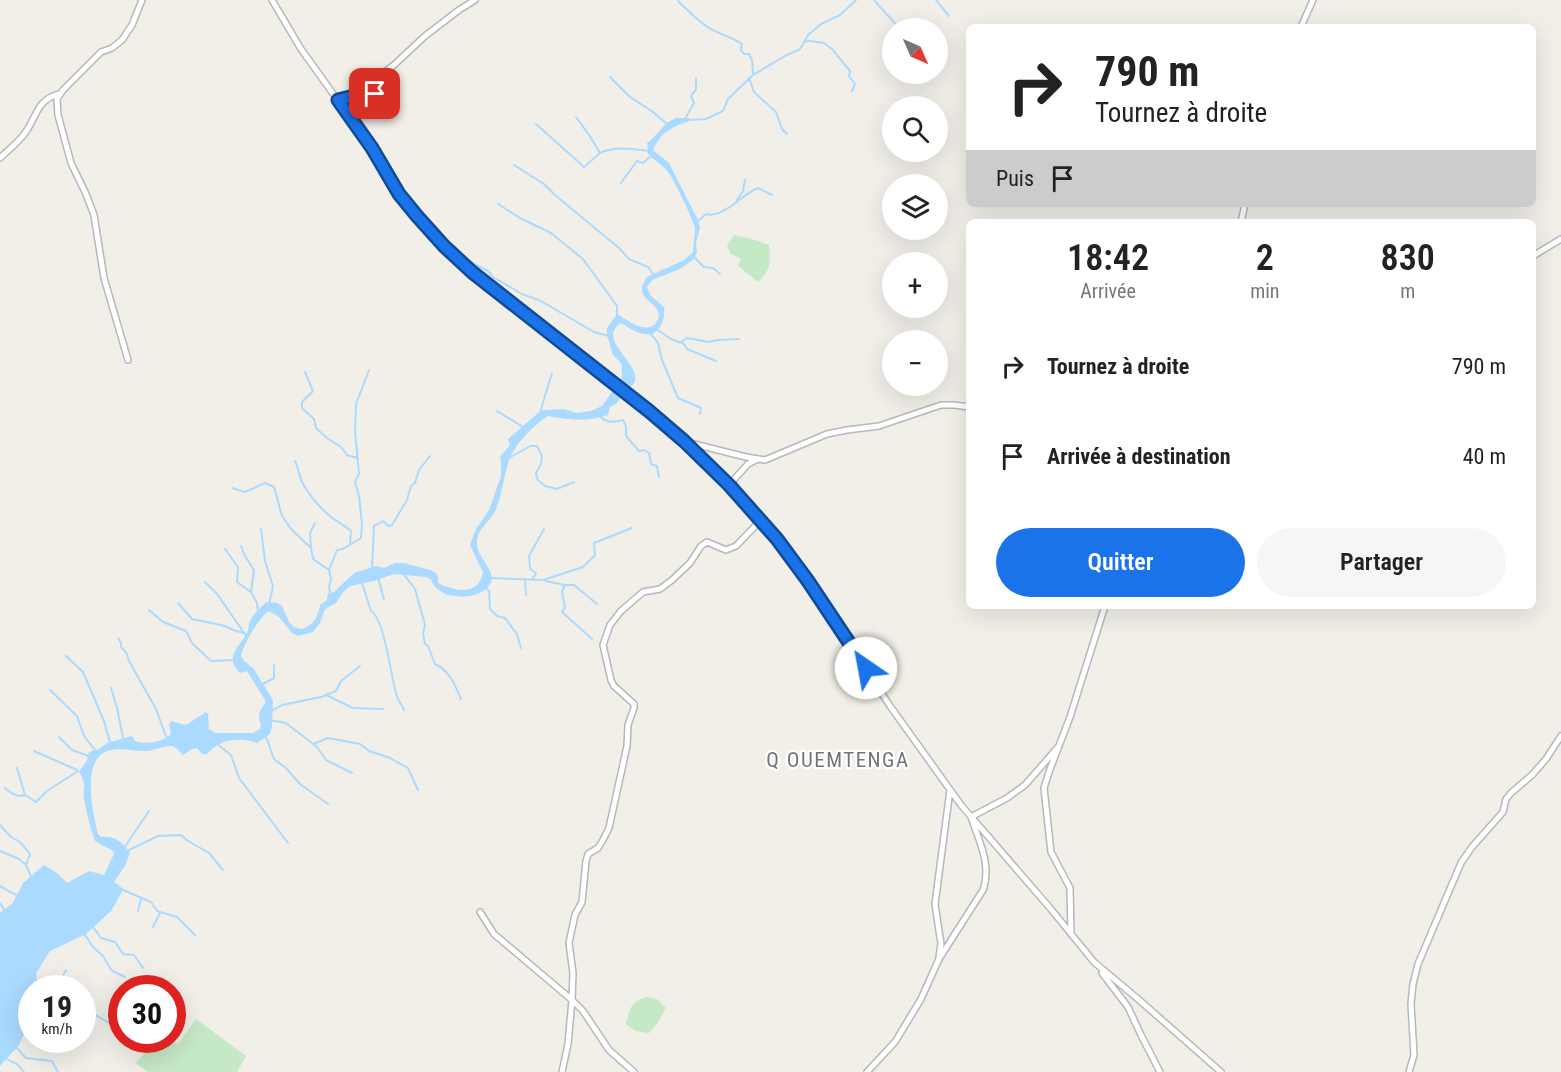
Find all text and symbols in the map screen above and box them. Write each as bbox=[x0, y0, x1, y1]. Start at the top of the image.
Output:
north arrow bbox=[882, 18, 948, 84]
map controls bbox=[882, 18, 948, 396]
text: 790 m bbox=[1095, 47, 1200, 96]
icon: right bbox=[996, 48, 1074, 126]
pin bbox=[349, 68, 400, 119]
icon: arrive bbox=[358, 77, 391, 110]
button: search bbox=[882, 96, 948, 162]
text: Tournez à droite bbox=[1095, 97, 1267, 129]
icon: arrive bbox=[1046, 162, 1079, 195]
text: Puis bbox=[996, 166, 1034, 191]
button: layers bbox=[882, 174, 948, 240]
text: 18:42 bbox=[1067, 237, 1149, 279]
text: 2 bbox=[1256, 237, 1274, 279]
text: 830 bbox=[1381, 237, 1435, 279]
button: + bbox=[882, 252, 948, 318]
text: Arrivée bbox=[1080, 279, 1136, 303]
text: min bbox=[1250, 279, 1279, 303]
text: m bbox=[1400, 279, 1415, 303]
button: − bbox=[882, 330, 948, 396]
icon: right bbox=[996, 350, 1029, 383]
text: Tournez à droite bbox=[1047, 354, 1189, 379]
text: 790 m bbox=[1452, 354, 1506, 379]
icon: arrive bbox=[996, 440, 1029, 473]
text: Arrivée à destination bbox=[1047, 444, 1231, 469]
text: 40 m bbox=[1463, 444, 1506, 469]
button: Quitter bbox=[996, 528, 1245, 597]
button: Partager bbox=[1257, 528, 1506, 597]
position arrow bbox=[834, 636, 898, 700]
district label: Q OUEMTENGA bbox=[766, 748, 910, 772]
speed limit sign: 30 bbox=[108, 975, 186, 1053]
text: 19 bbox=[42, 989, 72, 1024]
text: km/h bbox=[42, 1020, 72, 1038]

